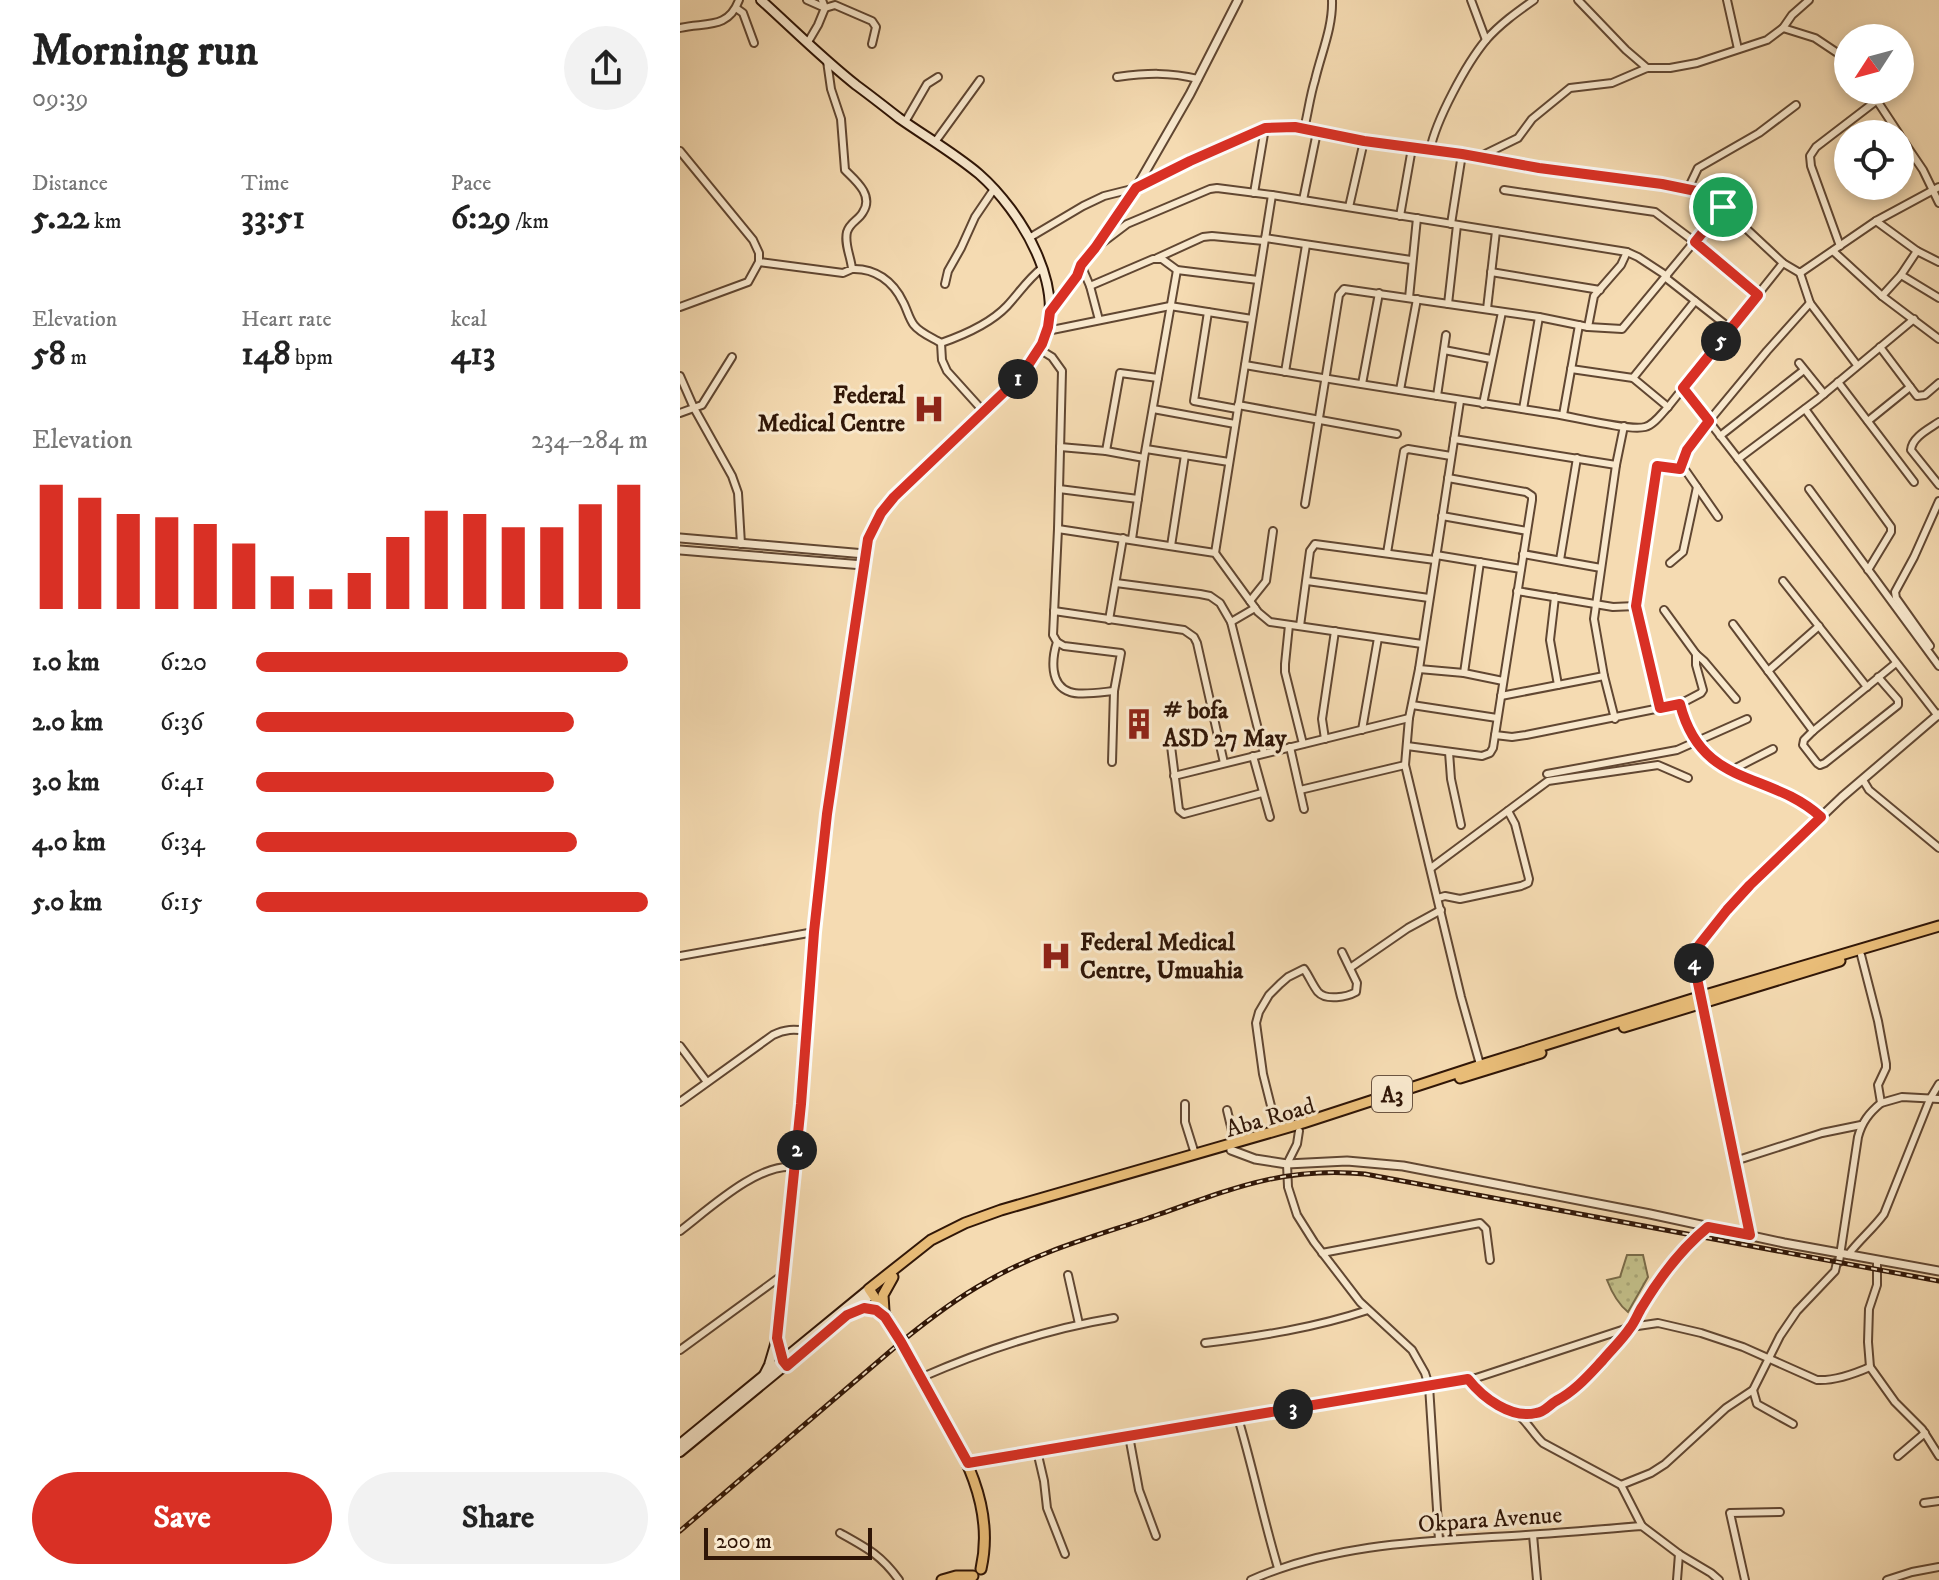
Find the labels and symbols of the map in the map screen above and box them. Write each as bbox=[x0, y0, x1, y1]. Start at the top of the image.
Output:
north arrow bbox=[1834, 24, 1914, 104]
pin bbox=[1689, 173, 1757, 241]
pin: 5 bbox=[1701, 321, 1741, 361]
pin: 1 bbox=[998, 359, 1038, 399]
place label: Federal Medical Centre bbox=[758, 381, 906, 439]
hospital icon: Federal Medical Centre bbox=[912, 392, 946, 426]
place label: # bofa ASD 27 May bbox=[1162, 696, 1287, 754]
building icon: # bofa ASD 27 May bbox=[1122, 707, 1156, 741]
place label: Federal Medical Centre, Umuahia bbox=[1080, 928, 1244, 986]
hospital icon: Federal Medical Centre, Umuahia bbox=[1039, 939, 1073, 973]
pin: 4 bbox=[1674, 943, 1714, 983]
road number: A3 bbox=[1372, 1076, 1412, 1112]
street label: Aba Road bbox=[1222, 1091, 1318, 1145]
pin: 2 bbox=[777, 1130, 817, 1170]
pin: 3 bbox=[1273, 1389, 1313, 1429]
street label: Okpara Avenue bbox=[1417, 1500, 1563, 1540]
scale bar bbox=[704, 1524, 872, 1560]

